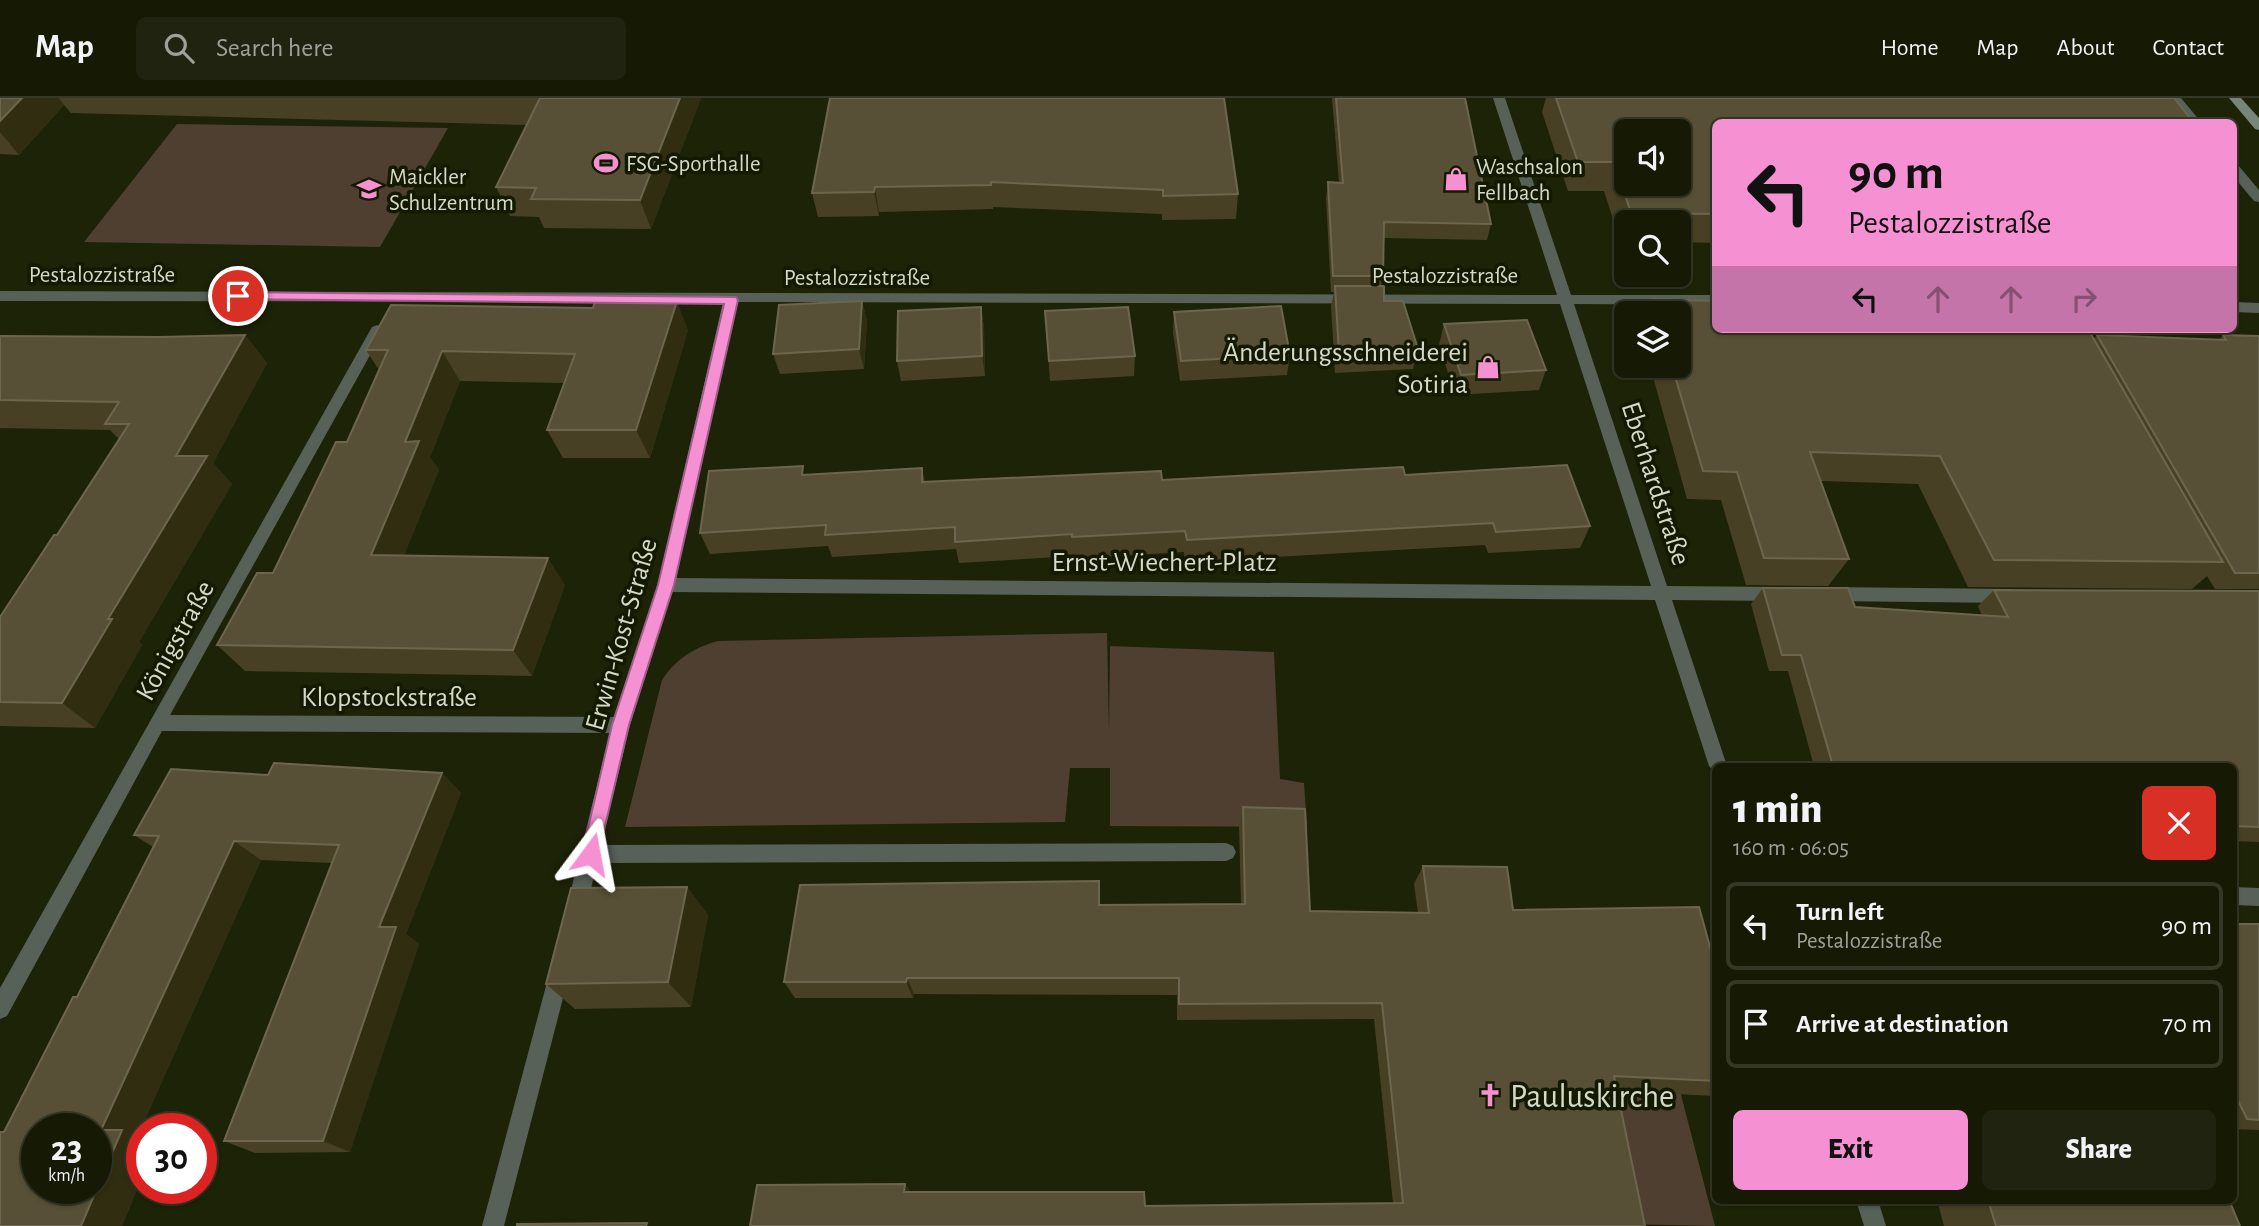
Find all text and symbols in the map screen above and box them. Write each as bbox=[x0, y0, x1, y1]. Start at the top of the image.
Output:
search box bbox=[136, 17, 626, 80]
icon: search bbox=[160, 29, 198, 67]
text: Map bbox=[35, 31, 94, 64]
text: Search here bbox=[216, 35, 334, 61]
text: Home bbox=[1881, 36, 1939, 60]
text: Map bbox=[1977, 36, 2019, 60]
text: About bbox=[2057, 36, 2114, 60]
text: Contact bbox=[2152, 36, 2224, 60]
map controls bbox=[1614, 119, 1691, 378]
button: sound bbox=[1614, 119, 1691, 196]
icon: left bbox=[1733, 147, 1824, 238]
sports icon: FSG-Sporthalle bbox=[592, 149, 620, 177]
text: 90 m bbox=[1848, 149, 1944, 198]
place label: FSG-Sporthalle bbox=[626, 153, 761, 176]
place label: Waschsalon Fellbach bbox=[1476, 156, 1583, 205]
shop icon: Waschsalon Fellbach bbox=[1442, 165, 1470, 193]
place label: Maickler Schulzentrum bbox=[389, 166, 514, 215]
school or university icon: Maickler Schulzentrum bbox=[355, 175, 383, 203]
text: Pestalozzistraße bbox=[1848, 207, 2052, 239]
button: search bbox=[1614, 210, 1691, 287]
street label: Pestalozzistraße bbox=[29, 264, 175, 287]
street label: Pestalozzistraße bbox=[1372, 265, 1518, 288]
pin bbox=[208, 266, 268, 326]
street label: Pestalozzistraße bbox=[784, 267, 930, 290]
icon: arrive bbox=[219, 277, 257, 315]
icon: left bbox=[1846, 280, 1884, 318]
icon: ahead bbox=[1919, 280, 1957, 318]
icon: ahead bbox=[1992, 280, 2030, 318]
icon: right bbox=[2065, 280, 2103, 318]
button: layers bbox=[1614, 301, 1691, 378]
place label: Änderungsschneiderei Sotiria bbox=[1223, 337, 1468, 399]
shop icon: Änderungsschneiderei Sotiria bbox=[1474, 353, 1502, 381]
street label: Eberhardstraße bbox=[1616, 398, 1695, 569]
street label: Erwin-Kost-Straße bbox=[581, 535, 663, 734]
street label: Ernst-Wiechert-Platz bbox=[1051, 549, 1277, 577]
street label: Königstraße bbox=[131, 576, 220, 706]
street label: Klopstockstraße bbox=[301, 684, 477, 712]
button: close bbox=[2142, 786, 2216, 860]
text: 1 min bbox=[1733, 788, 1822, 830]
position arrow bbox=[554, 817, 628, 891]
text: 160 m · 06:05 bbox=[1733, 837, 1849, 860]
text: Turn left bbox=[1796, 899, 1884, 925]
icon: left bbox=[1737, 907, 1775, 945]
text: 90 m bbox=[2161, 913, 2212, 939]
text: Pestalozzistraße bbox=[1796, 930, 1942, 953]
icon: arrive bbox=[1737, 1005, 1775, 1043]
text: Arrive at destination bbox=[1796, 1011, 2009, 1037]
text: 70 m bbox=[2162, 1011, 2212, 1037]
church icon: Pauluskirche bbox=[1476, 1081, 1504, 1109]
place label: Pauluskirche bbox=[1510, 1081, 1674, 1114]
button: Exit bbox=[1733, 1110, 1968, 1190]
button: Share bbox=[1982, 1110, 2216, 1190]
speed limit sign: 30 bbox=[126, 1113, 217, 1204]
text: 23 bbox=[51, 1132, 82, 1167]
text: km/h bbox=[48, 1167, 85, 1185]

